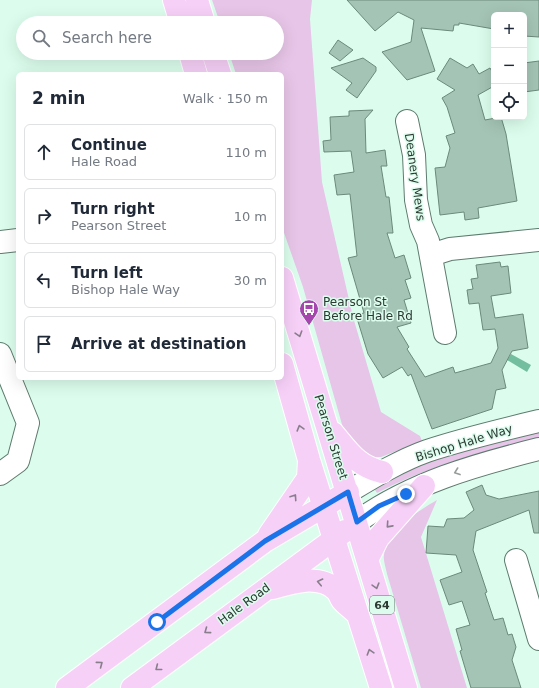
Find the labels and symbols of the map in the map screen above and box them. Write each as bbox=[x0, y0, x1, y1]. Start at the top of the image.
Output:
street label: Deanery Mews bbox=[402, 132, 428, 222]
place label: Pearson St Before Hale Rd bbox=[323, 295, 413, 323]
bus stop icon: Pearson St Before Hale Rd bbox=[298, 298, 320, 326]
one-way arrow bbox=[294, 330, 303, 337]
street label: Pearson Street bbox=[311, 393, 351, 481]
street label: Bishop Hale Way bbox=[414, 422, 514, 464]
one-way arrow bbox=[296, 425, 305, 432]
one-way arrow bbox=[453, 467, 460, 476]
route end bbox=[397, 485, 415, 503]
one-way arrow bbox=[290, 494, 297, 501]
one-way arrow bbox=[386, 520, 394, 528]
one-way arrow bbox=[317, 578, 323, 587]
street label: Hale Road bbox=[215, 580, 273, 628]
one-way arrow bbox=[371, 582, 380, 589]
road number: 64 bbox=[370, 596, 394, 614]
route start bbox=[148, 613, 166, 631]
one-way arrow bbox=[204, 627, 211, 634]
one-way arrow bbox=[366, 648, 375, 655]
one-way arrow bbox=[95, 662, 102, 669]
one-way arrow bbox=[156, 663, 163, 670]

